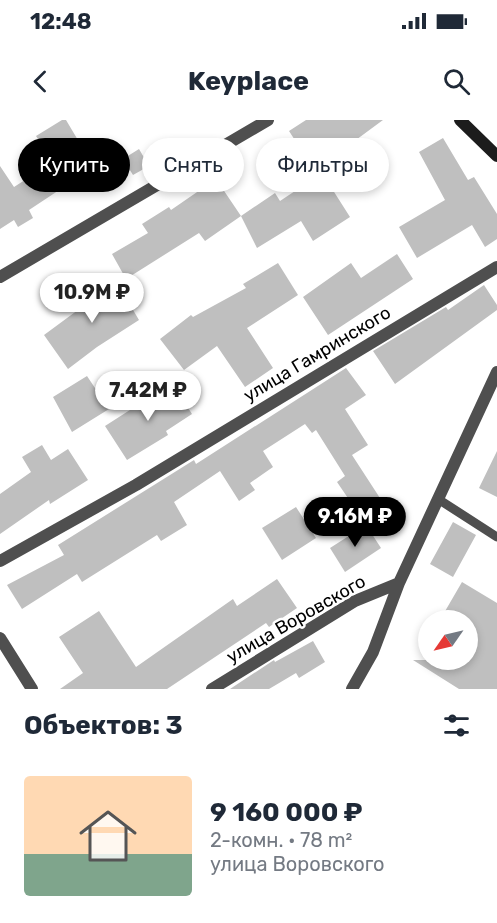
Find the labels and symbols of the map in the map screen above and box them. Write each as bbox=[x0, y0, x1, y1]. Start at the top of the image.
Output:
pin: 10.9M ₽ bbox=[37, 273, 147, 324]
street label: улица Гамринского bbox=[239, 301, 395, 407]
pin: 7.42M ₽ bbox=[93, 371, 203, 422]
pin: 9.16M ₽ bbox=[300, 497, 410, 548]
street label: улица Воровского bbox=[222, 570, 370, 668]
north arrow bbox=[418, 610, 478, 670]

